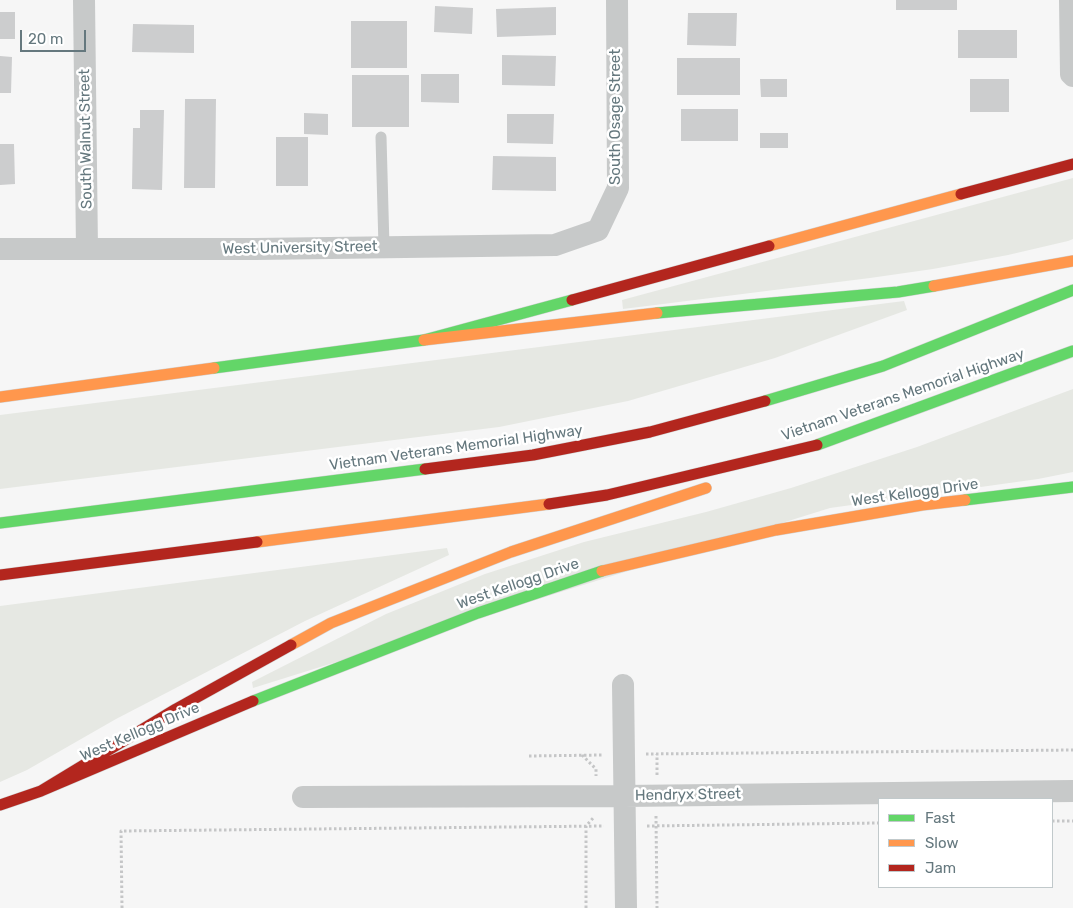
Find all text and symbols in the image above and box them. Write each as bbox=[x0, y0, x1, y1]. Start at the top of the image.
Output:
scale bar bbox=[22, 20, 89, 52]
text: 20 m bbox=[28, 30, 63, 48]
street label: South Osage Street bbox=[607, 49, 625, 185]
street label: South Walnut Street bbox=[76, 69, 96, 209]
street label: West University Street bbox=[222, 238, 378, 258]
street label: Vietnam Veterans Memorial Highway bbox=[779, 345, 1027, 445]
street label: Vietnam Veterans Memorial Highway bbox=[328, 421, 584, 475]
street label: West Kellogg Drive bbox=[850, 475, 980, 511]
street label: West Kellogg Drive bbox=[455, 555, 581, 613]
street label: West Kellogg Drive bbox=[78, 699, 202, 765]
street label: Hendryx Street bbox=[635, 785, 741, 805]
legend bbox=[878, 798, 1053, 888]
text: Fast bbox=[925, 809, 955, 827]
text: Slow bbox=[925, 834, 958, 852]
text: Jam bbox=[925, 859, 956, 877]

